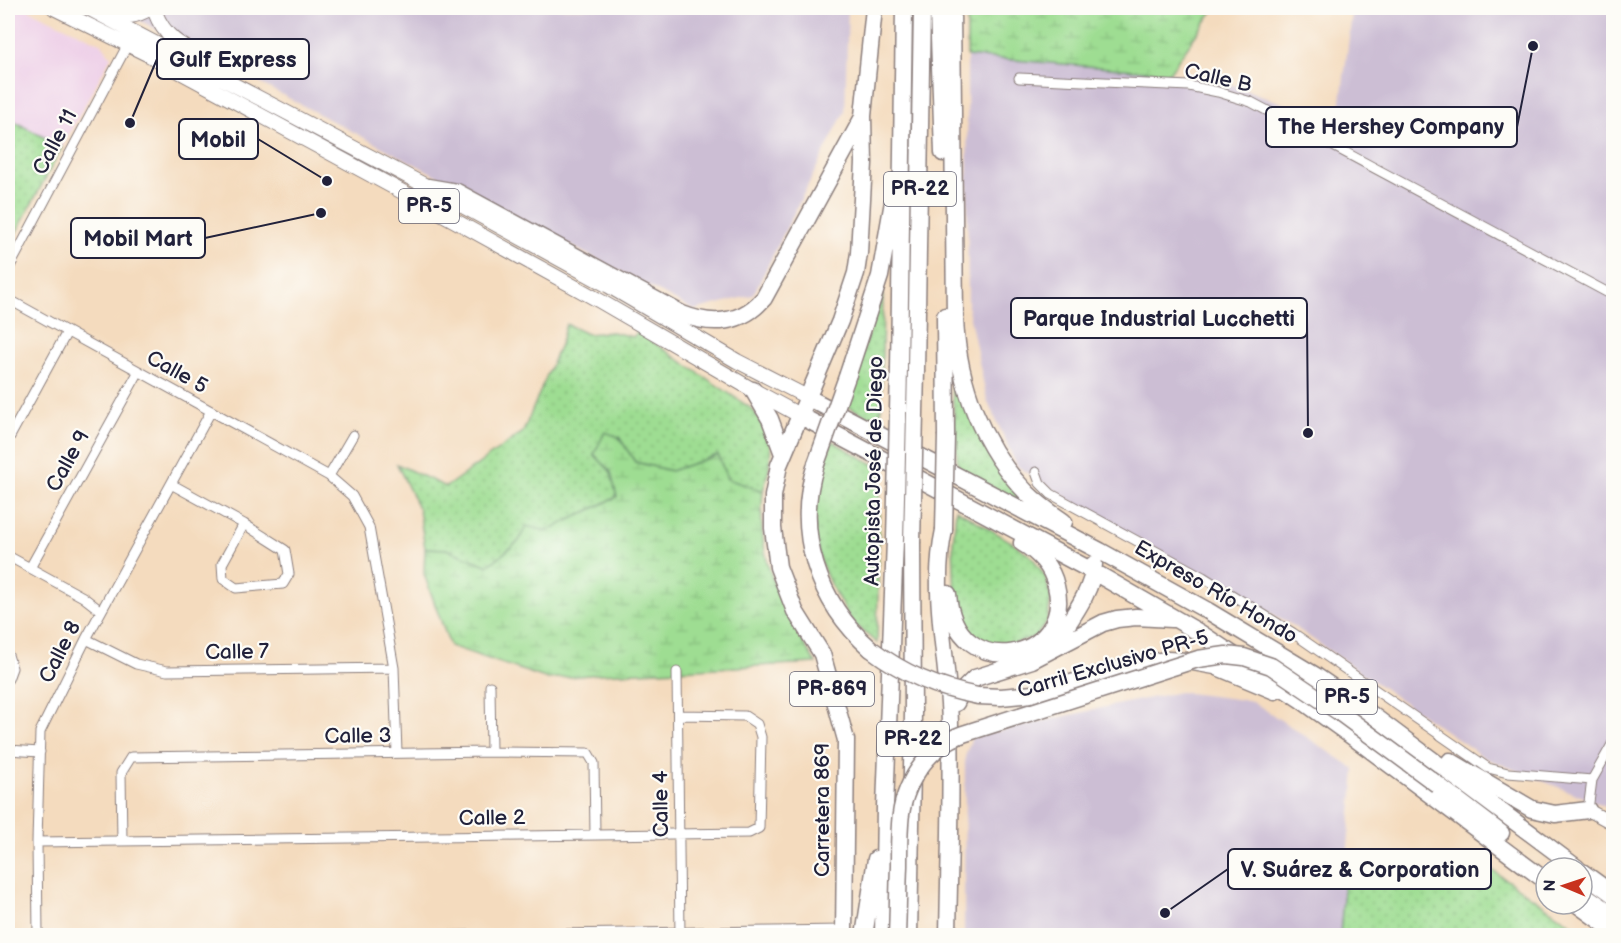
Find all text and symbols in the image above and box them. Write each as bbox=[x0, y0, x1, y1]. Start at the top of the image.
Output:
callout: Gulf Express bbox=[157, 39, 309, 79]
text: Gulf Express bbox=[169, 47, 297, 74]
street label: Calle B bbox=[1182, 58, 1254, 98]
street label: Calle 11 bbox=[27, 105, 83, 179]
callout: The Hershey Company bbox=[1266, 107, 1517, 147]
text: The Hershey Company bbox=[1278, 114, 1504, 141]
callout: Mobil bbox=[179, 119, 258, 159]
text: Mobil bbox=[190, 127, 246, 154]
road number: PR-22 bbox=[884, 172, 956, 206]
road number: PR-5 bbox=[399, 189, 459, 223]
callout: Mobil Mart bbox=[71, 218, 205, 258]
text: Mobil Mart bbox=[83, 226, 193, 253]
callout: Parque Industrial Lucchetti bbox=[1011, 298, 1307, 338]
text: Parque Industrial Lucchetti bbox=[1023, 306, 1295, 333]
street label: Calle 5 bbox=[142, 345, 212, 399]
street label: Autopista José de Diego bbox=[859, 356, 889, 586]
street label: Calle 9 bbox=[41, 426, 95, 496]
street label: Expreso Río Hondo bbox=[1130, 535, 1302, 649]
street label: Calle 8 bbox=[34, 617, 86, 687]
street label: Carril Exclusivo PR-5 bbox=[1015, 625, 1211, 703]
street label: Calle 7 bbox=[205, 639, 270, 665]
road number: PR-869 bbox=[790, 672, 874, 706]
road number: PR-5 bbox=[1317, 680, 1377, 714]
road number: PR-22 bbox=[877, 722, 949, 756]
street label: Calle 3 bbox=[324, 723, 392, 749]
street label: Carretera 869 bbox=[810, 743, 835, 877]
street label: Calle 4 bbox=[648, 770, 674, 838]
street label: Calle 2 bbox=[459, 805, 526, 831]
callout: V. Suárez & Corporation bbox=[1228, 849, 1491, 889]
north arrow bbox=[1534, 856, 1594, 916]
text: V. Suárez & Corporation bbox=[1240, 857, 1480, 884]
text: N bbox=[1541, 879, 1560, 892]

